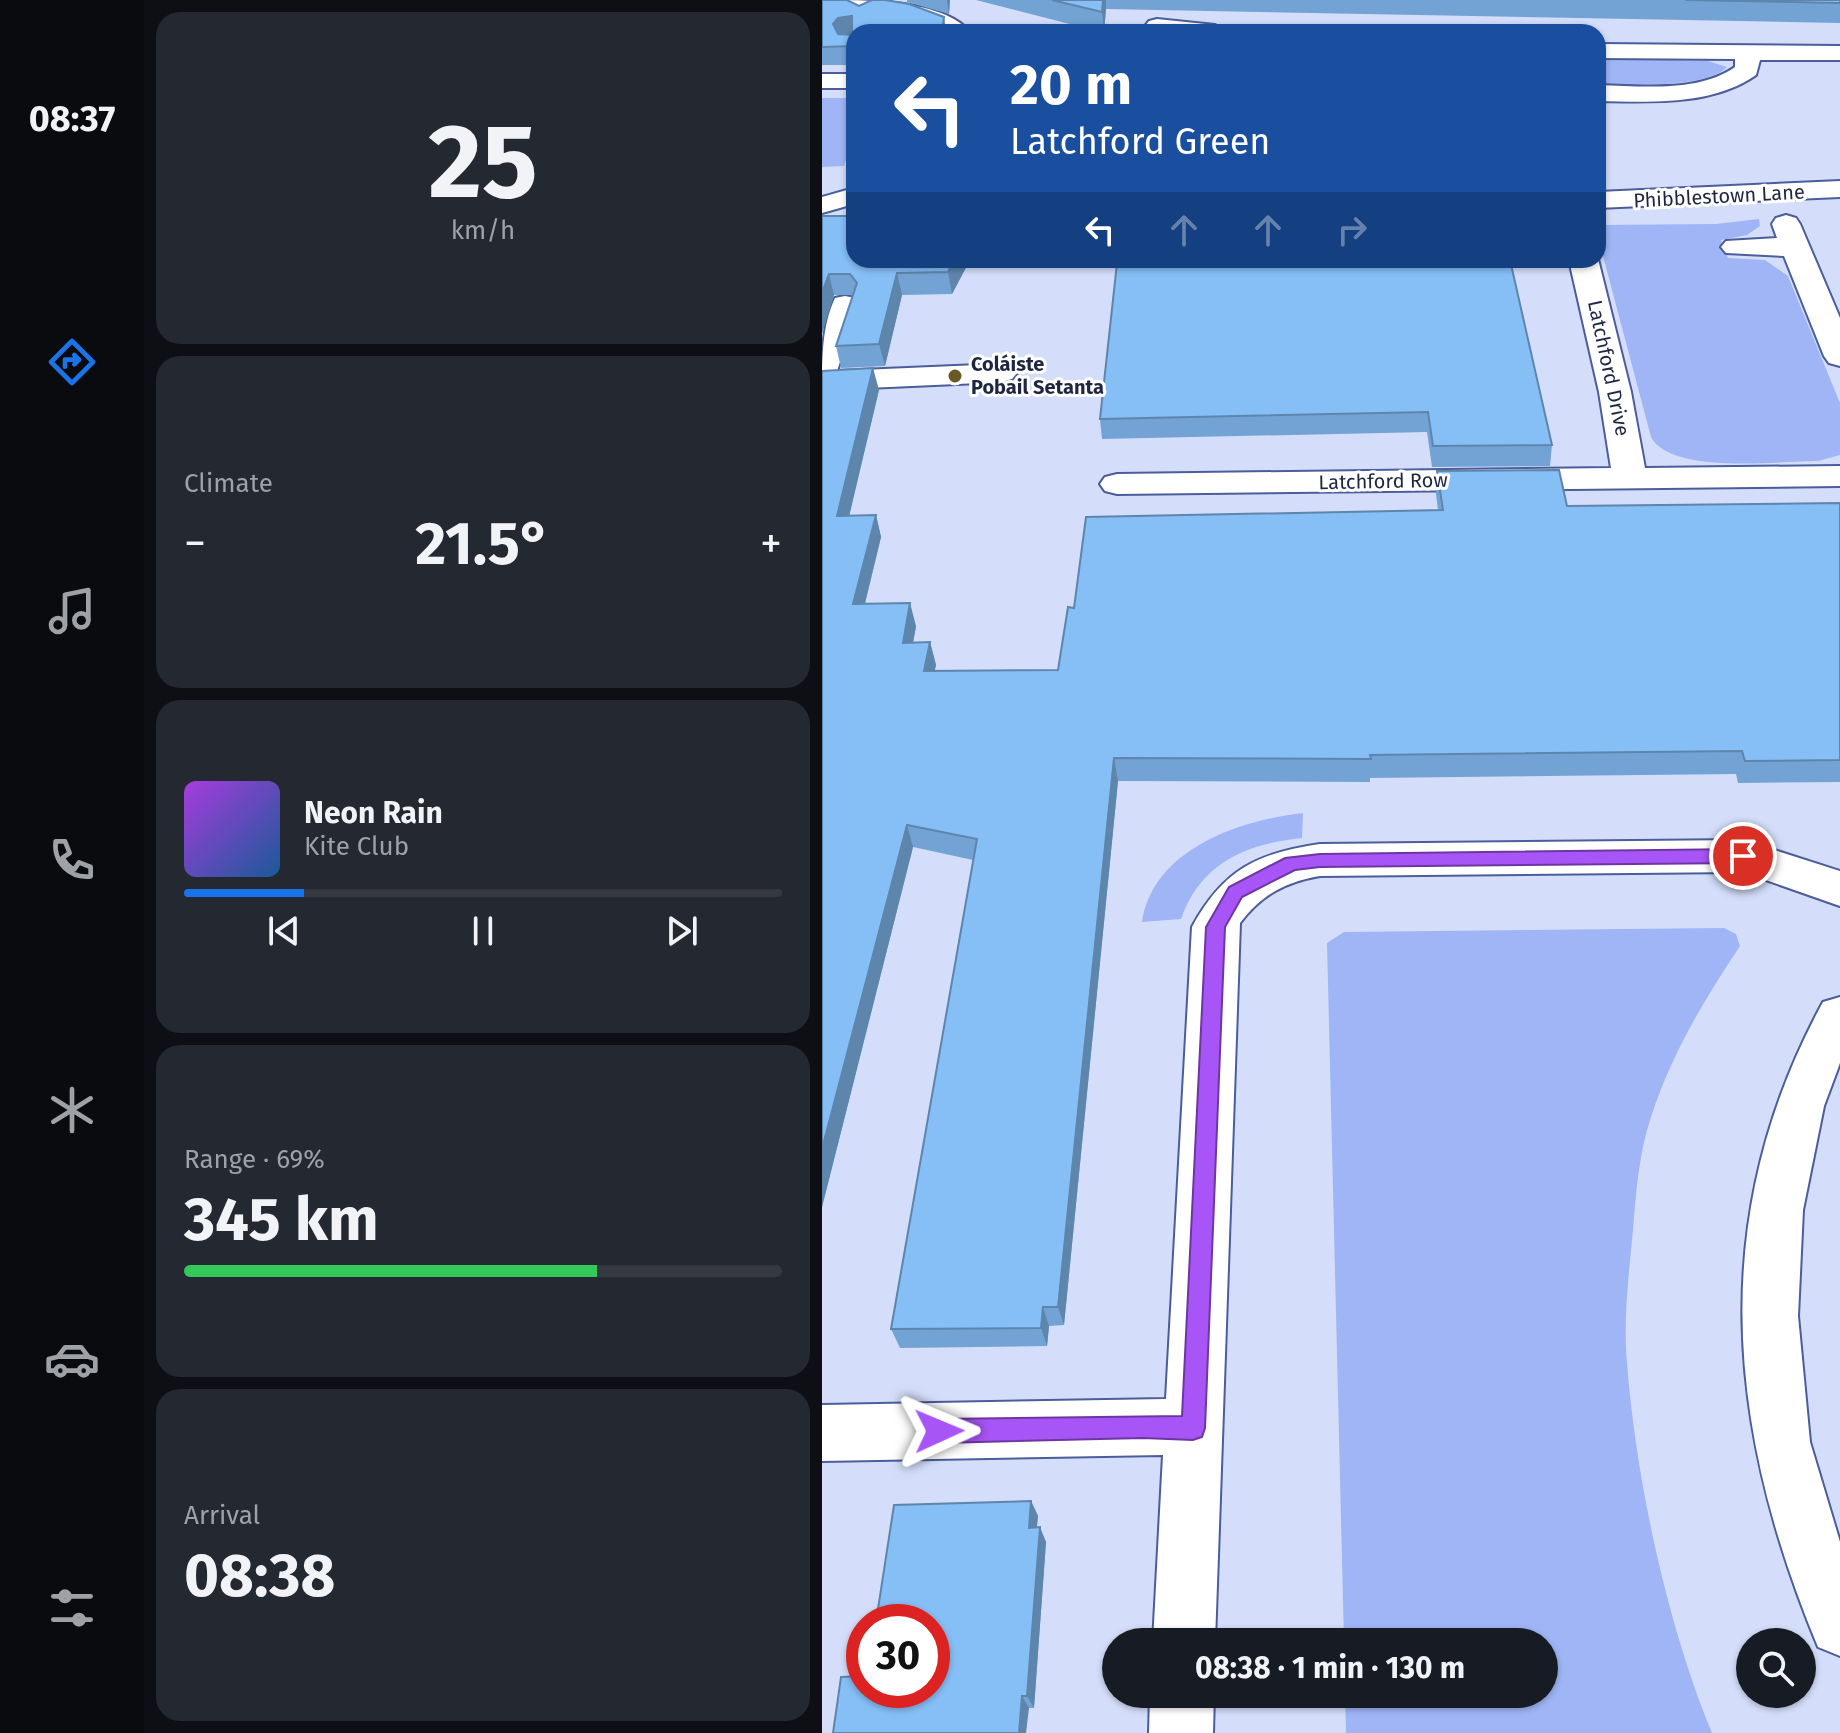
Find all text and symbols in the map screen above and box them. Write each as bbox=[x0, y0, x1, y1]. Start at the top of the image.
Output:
text: 20 m bbox=[1010, 52, 1132, 119]
icon: left bbox=[878, 56, 982, 160]
text: 08:37 bbox=[29, 97, 115, 141]
text: 25 bbox=[428, 100, 538, 225]
text: Latchford Green bbox=[1010, 120, 1270, 164]
street label: Phibblestown Lane bbox=[1633, 180, 1805, 212]
icon: left bbox=[1078, 208, 1122, 252]
icon: ahead bbox=[1162, 208, 1206, 252]
icon: ahead bbox=[1246, 208, 1290, 252]
icon: right bbox=[1330, 208, 1374, 252]
text: km/h bbox=[451, 215, 515, 246]
street label: Latchford Drive bbox=[1583, 298, 1635, 438]
icon: directions bbox=[44, 334, 100, 390]
place label: Coláiste Pobail Setanta bbox=[971, 352, 1104, 399]
marker: Coláiste Pobail Setanta bbox=[946, 367, 964, 385]
text: Climate bbox=[184, 468, 273, 499]
street label: Latchford Row bbox=[1318, 468, 1448, 494]
text: 21.5° bbox=[415, 508, 551, 580]
text: − bbox=[184, 517, 206, 570]
text: + bbox=[760, 517, 782, 570]
icon: music bbox=[44, 583, 100, 639]
text: Neon Rain bbox=[304, 795, 443, 831]
pin bbox=[1709, 822, 1777, 890]
text: Kite Club bbox=[304, 831, 409, 862]
icon: phone bbox=[44, 832, 100, 888]
icon: arrive bbox=[1721, 834, 1765, 878]
icon: previous bbox=[262, 909, 306, 953]
icon: pause bbox=[461, 909, 505, 953]
icon: next bbox=[660, 909, 704, 953]
icon: climate bbox=[44, 1082, 100, 1138]
text: Range · 69% bbox=[184, 1144, 325, 1175]
text: 345 km bbox=[184, 1184, 379, 1256]
icon: car bbox=[44, 1331, 100, 1387]
position arrow bbox=[897, 1389, 981, 1473]
text: Arrival bbox=[184, 1500, 260, 1531]
text: 08:38 bbox=[184, 1540, 335, 1612]
icon: filters bbox=[44, 1580, 100, 1636]
speed limit sign: 30 bbox=[846, 1604, 950, 1708]
map controls bbox=[1736, 1628, 1816, 1708]
button: search bbox=[1736, 1628, 1816, 1708]
text: 08:38 · 1 min · 130 m bbox=[1195, 1650, 1465, 1686]

